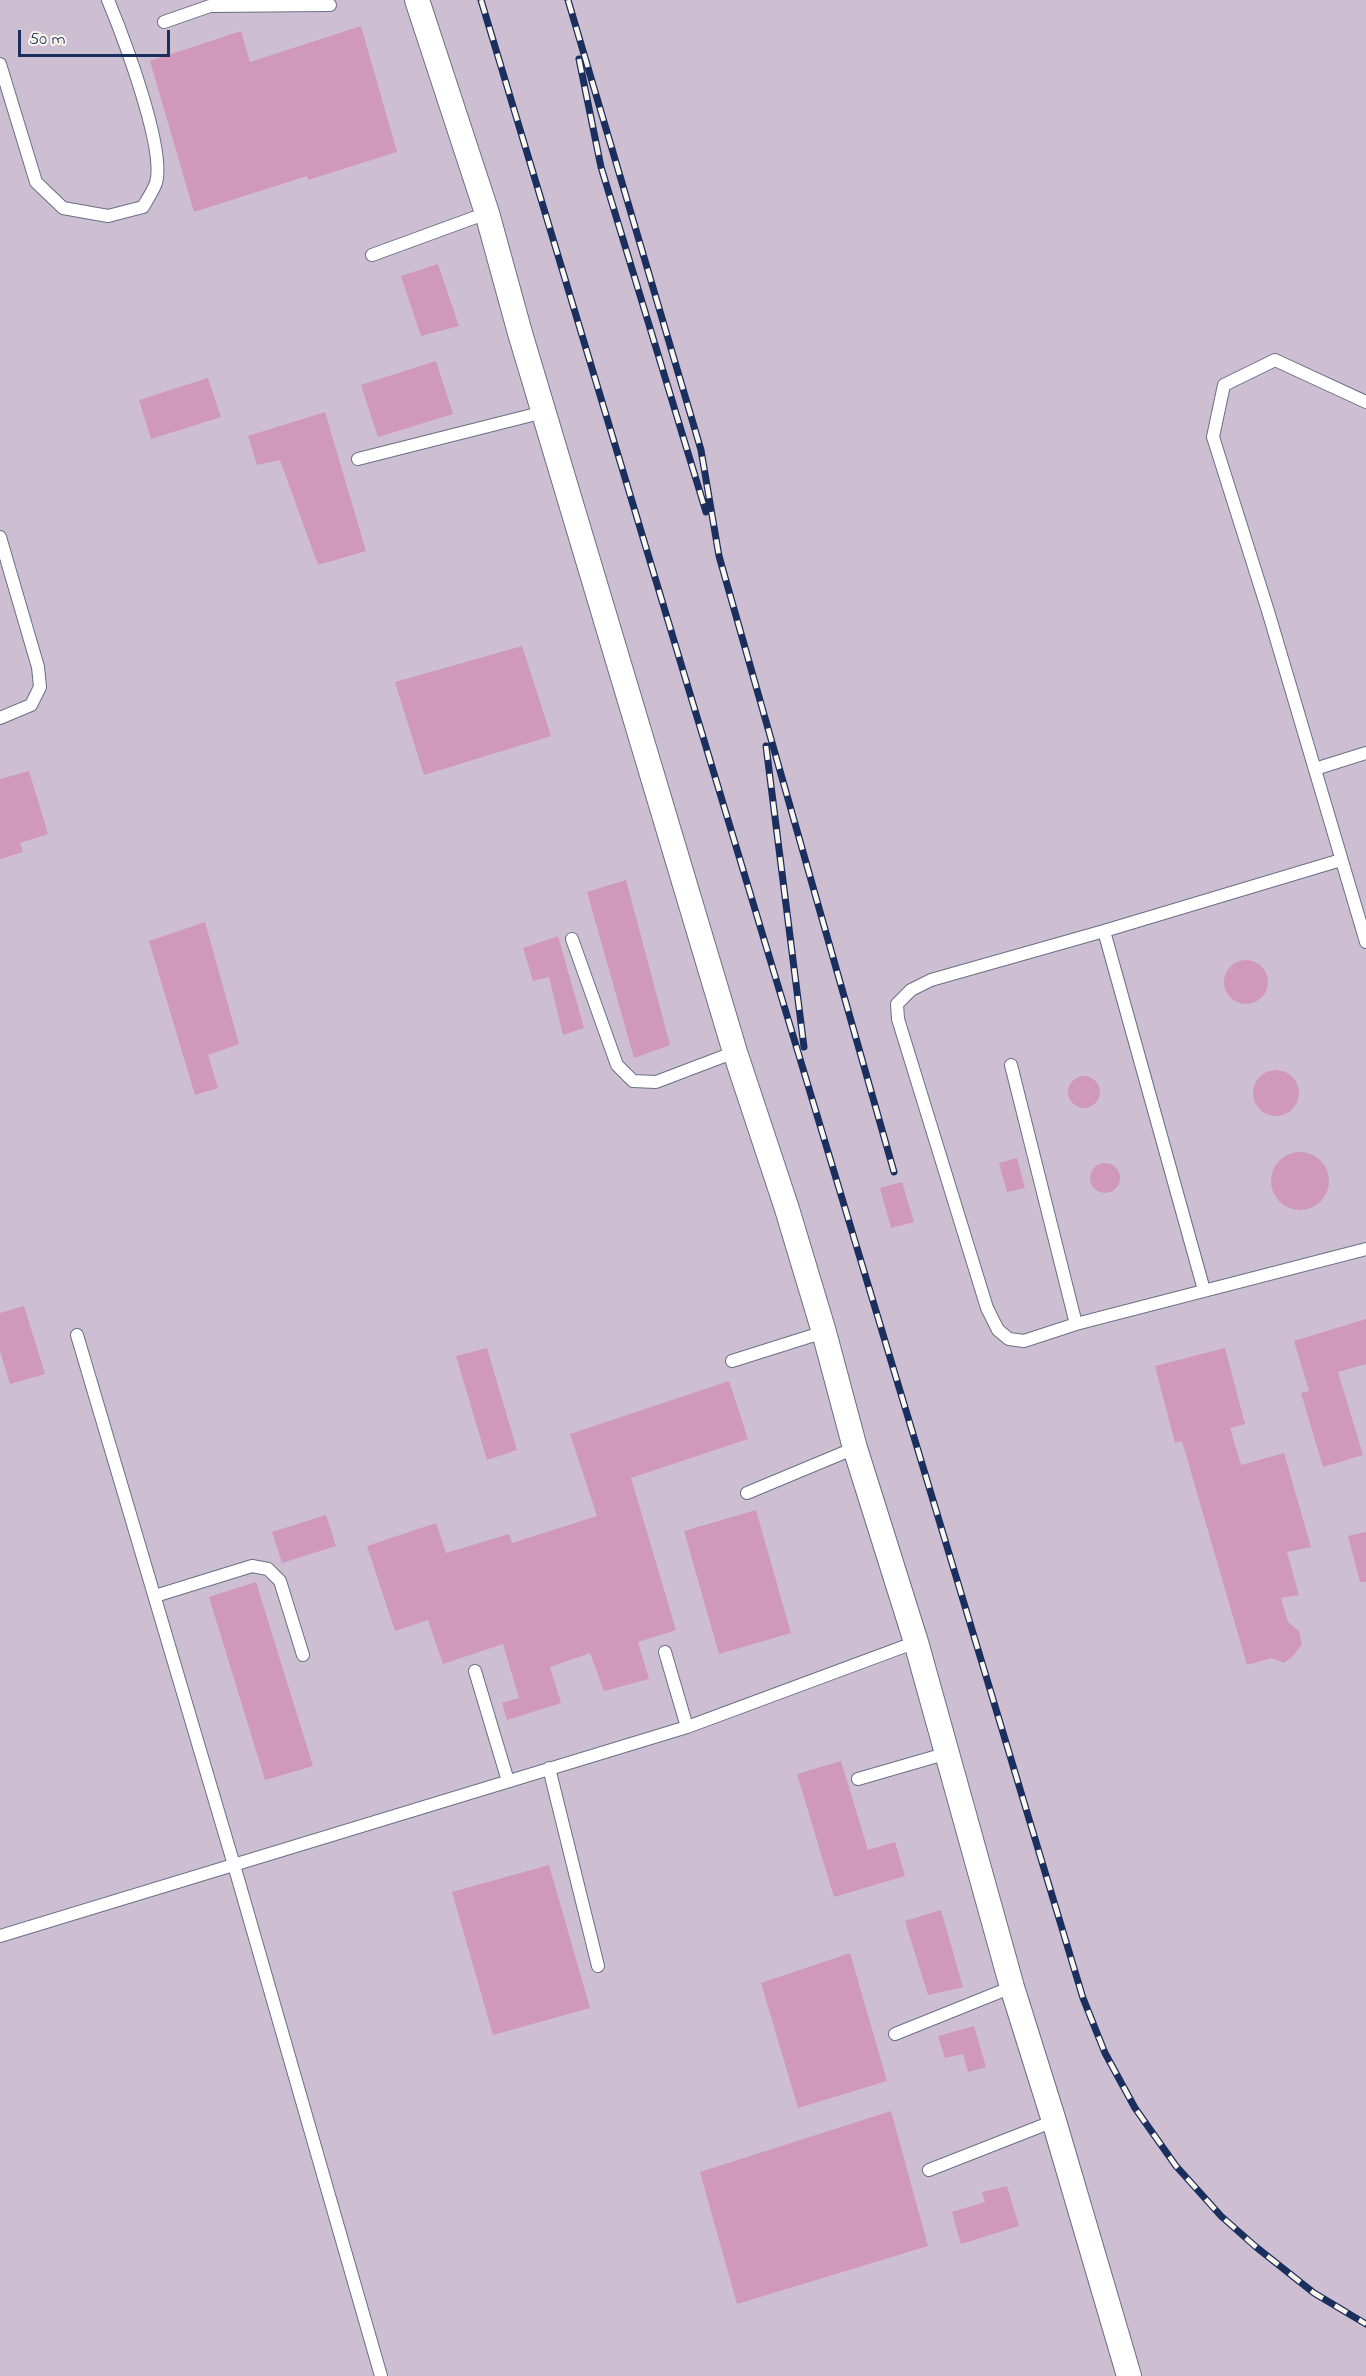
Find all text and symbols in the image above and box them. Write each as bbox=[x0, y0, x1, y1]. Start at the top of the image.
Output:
scale bar bbox=[21, 18, 172, 56]
text: 50 m bbox=[29, 27, 66, 53]

